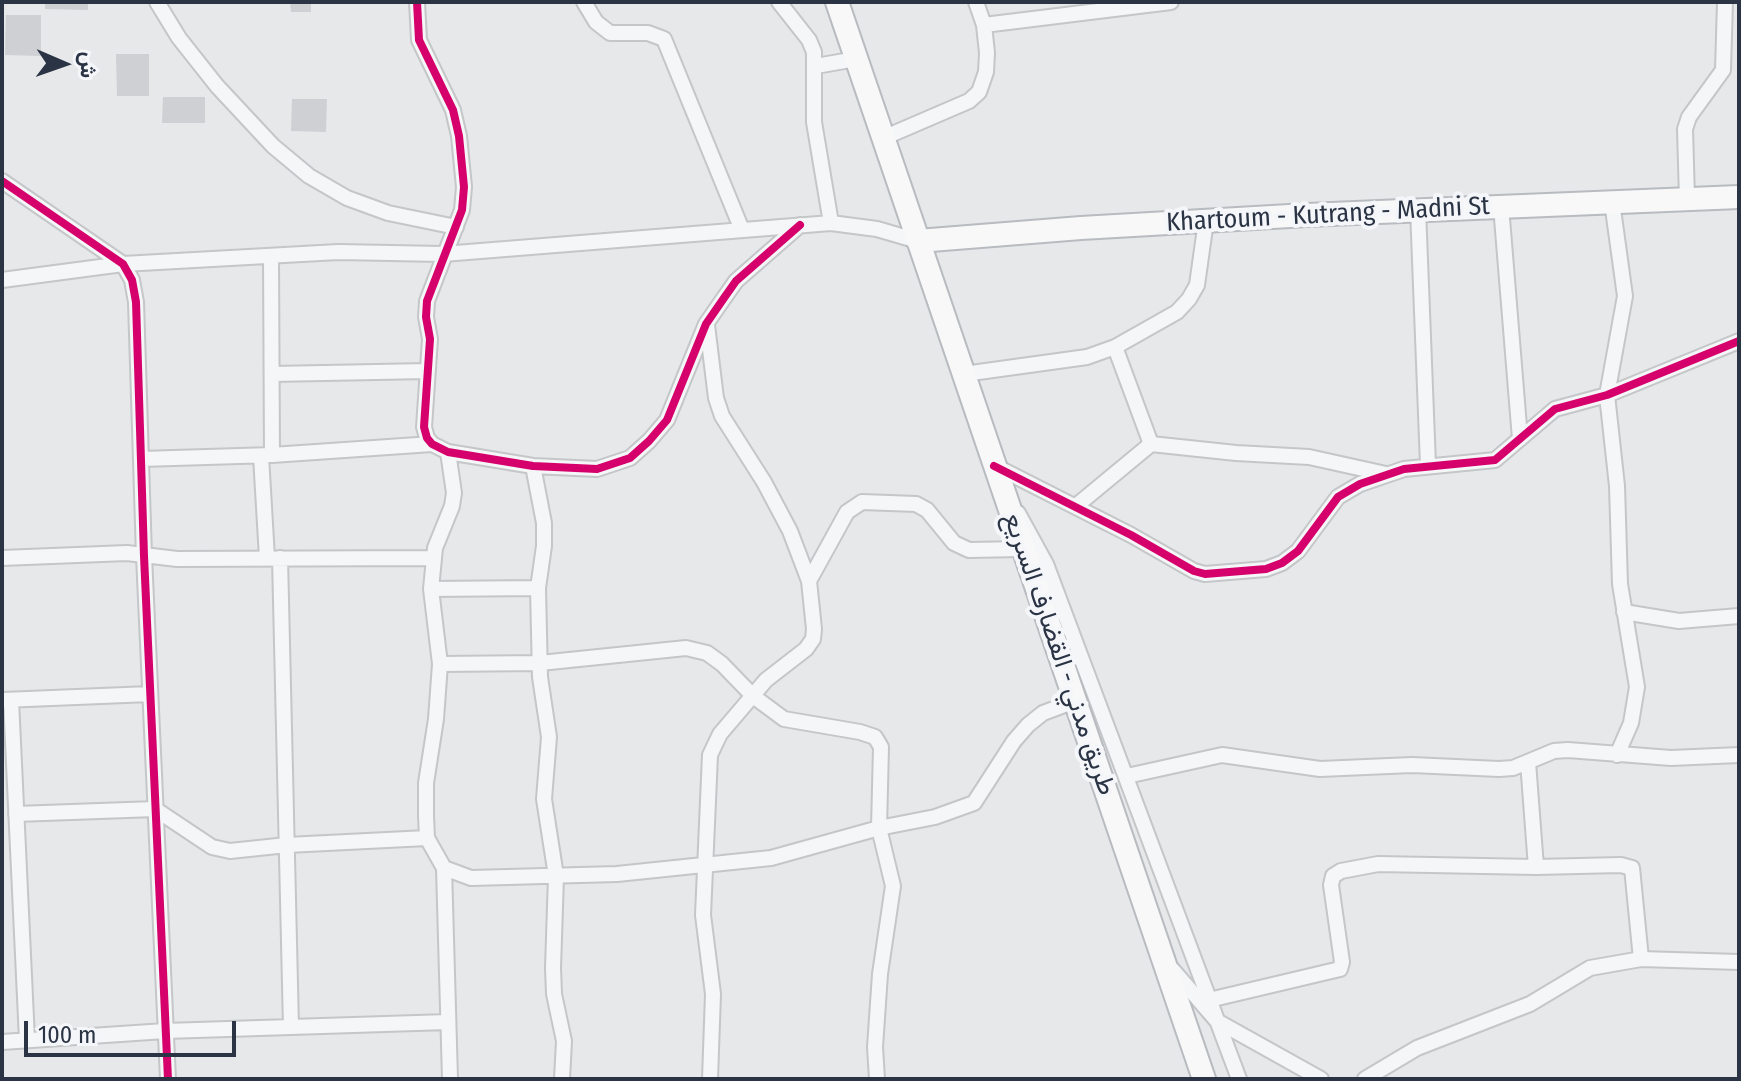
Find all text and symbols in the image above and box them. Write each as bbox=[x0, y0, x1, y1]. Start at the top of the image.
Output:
north arrow bbox=[24, 24, 104, 104]
text: ش bbox=[75, 51, 102, 79]
street label: Khartoum - Kutrang - Madni St bbox=[1166, 191, 1490, 239]
street label: طريق مدني - القضارف السريع bbox=[996, 508, 1122, 800]
scale bar bbox=[28, 1005, 240, 1055]
text: 100 m bbox=[38, 1021, 96, 1049]

